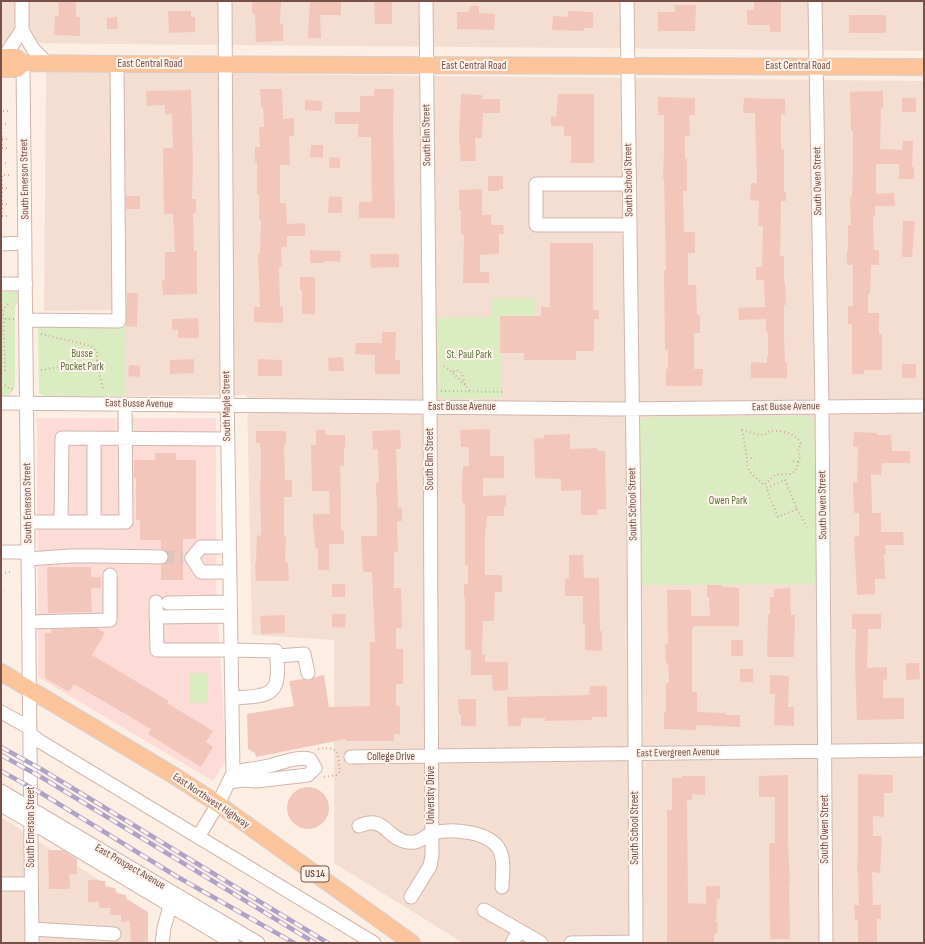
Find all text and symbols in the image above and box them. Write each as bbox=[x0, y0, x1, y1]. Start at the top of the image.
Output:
street label: East Central Road bbox=[118, 57, 182, 71]
street label: East Central Road bbox=[442, 59, 506, 73]
street label: East Central Road bbox=[766, 59, 830, 73]
street label: South Elm Street bbox=[420, 104, 434, 166]
street label: South Emerson Street bbox=[18, 138, 32, 220]
street label: South School Street bbox=[622, 143, 636, 217]
street label: South Owen Street bbox=[811, 146, 825, 216]
park label: Busse Pocket Park bbox=[60, 347, 104, 373]
park label: St. Paul Park bbox=[446, 348, 492, 362]
street label: South Maple Street bbox=[220, 371, 234, 441]
street label: East Busse Avenue bbox=[105, 397, 173, 411]
street label: East Busse Avenue bbox=[428, 400, 496, 414]
street label: East Busse Avenue bbox=[752, 400, 820, 414]
street label: South Elm Street bbox=[423, 428, 437, 490]
street label: South Emerson Street bbox=[21, 462, 35, 544]
street label: South School Street bbox=[626, 467, 640, 541]
street label: South Owen Street bbox=[816, 470, 830, 540]
park label: Owen Park bbox=[709, 494, 747, 508]
street label: East Evergreen Avenue bbox=[636, 746, 720, 760]
street label: College Drive bbox=[367, 750, 415, 764]
street label: University Drive bbox=[424, 766, 438, 824]
street label: East Northwest Highway bbox=[170, 770, 252, 832]
street label: South Emerson Street bbox=[24, 787, 38, 867]
street label: South School Street bbox=[628, 791, 642, 865]
street label: South Owen Street bbox=[818, 794, 832, 864]
street label: East Prospect Avenue bbox=[92, 842, 168, 892]
road number: US 14 bbox=[301, 866, 329, 882]

